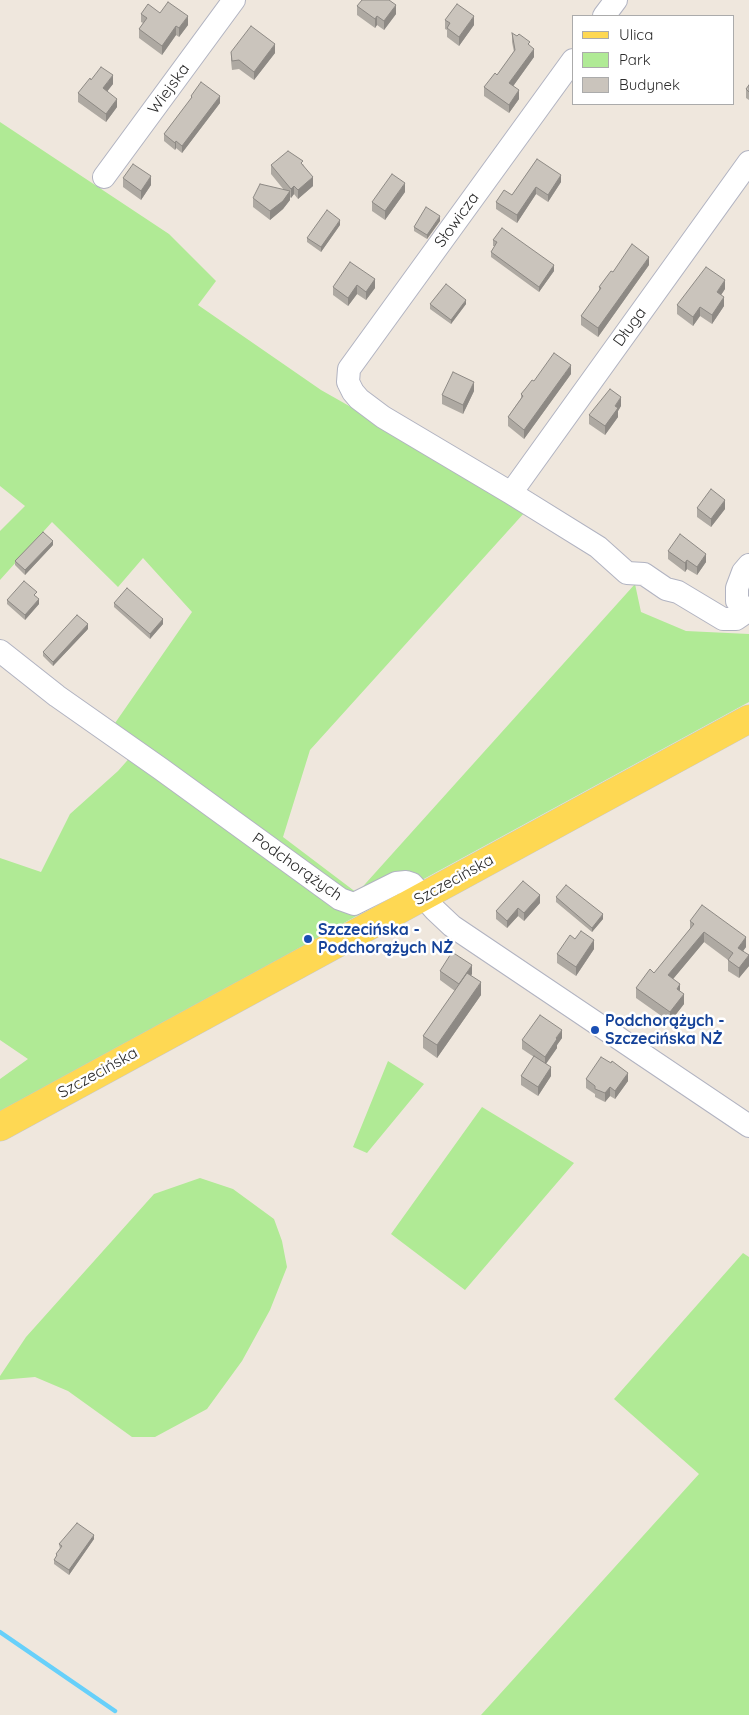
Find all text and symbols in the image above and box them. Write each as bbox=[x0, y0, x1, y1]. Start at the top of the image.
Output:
legend bbox=[572, 15, 734, 105]
text: Ulica bbox=[619, 25, 653, 44]
text: Park bbox=[619, 50, 651, 69]
street label: Wiejska bbox=[144, 60, 194, 118]
text: Budynek bbox=[619, 75, 680, 94]
street label: Słowicza bbox=[431, 189, 483, 251]
street label: Długa bbox=[609, 304, 651, 350]
street label: Podchorążych bbox=[248, 829, 346, 905]
street label: Szczecińska bbox=[411, 850, 497, 910]
place label: Szczecińska - Podchorążych NŻ bbox=[318, 920, 453, 958]
marker: Szczecińska - Podchorążych NŻ bbox=[302, 933, 314, 945]
place label: Podchorążych - Szczecińska NŻ bbox=[605, 1011, 725, 1049]
marker: Podchorążych - Szczecińska NŻ bbox=[589, 1024, 601, 1036]
street label: Szczecińska bbox=[55, 1043, 141, 1103]

